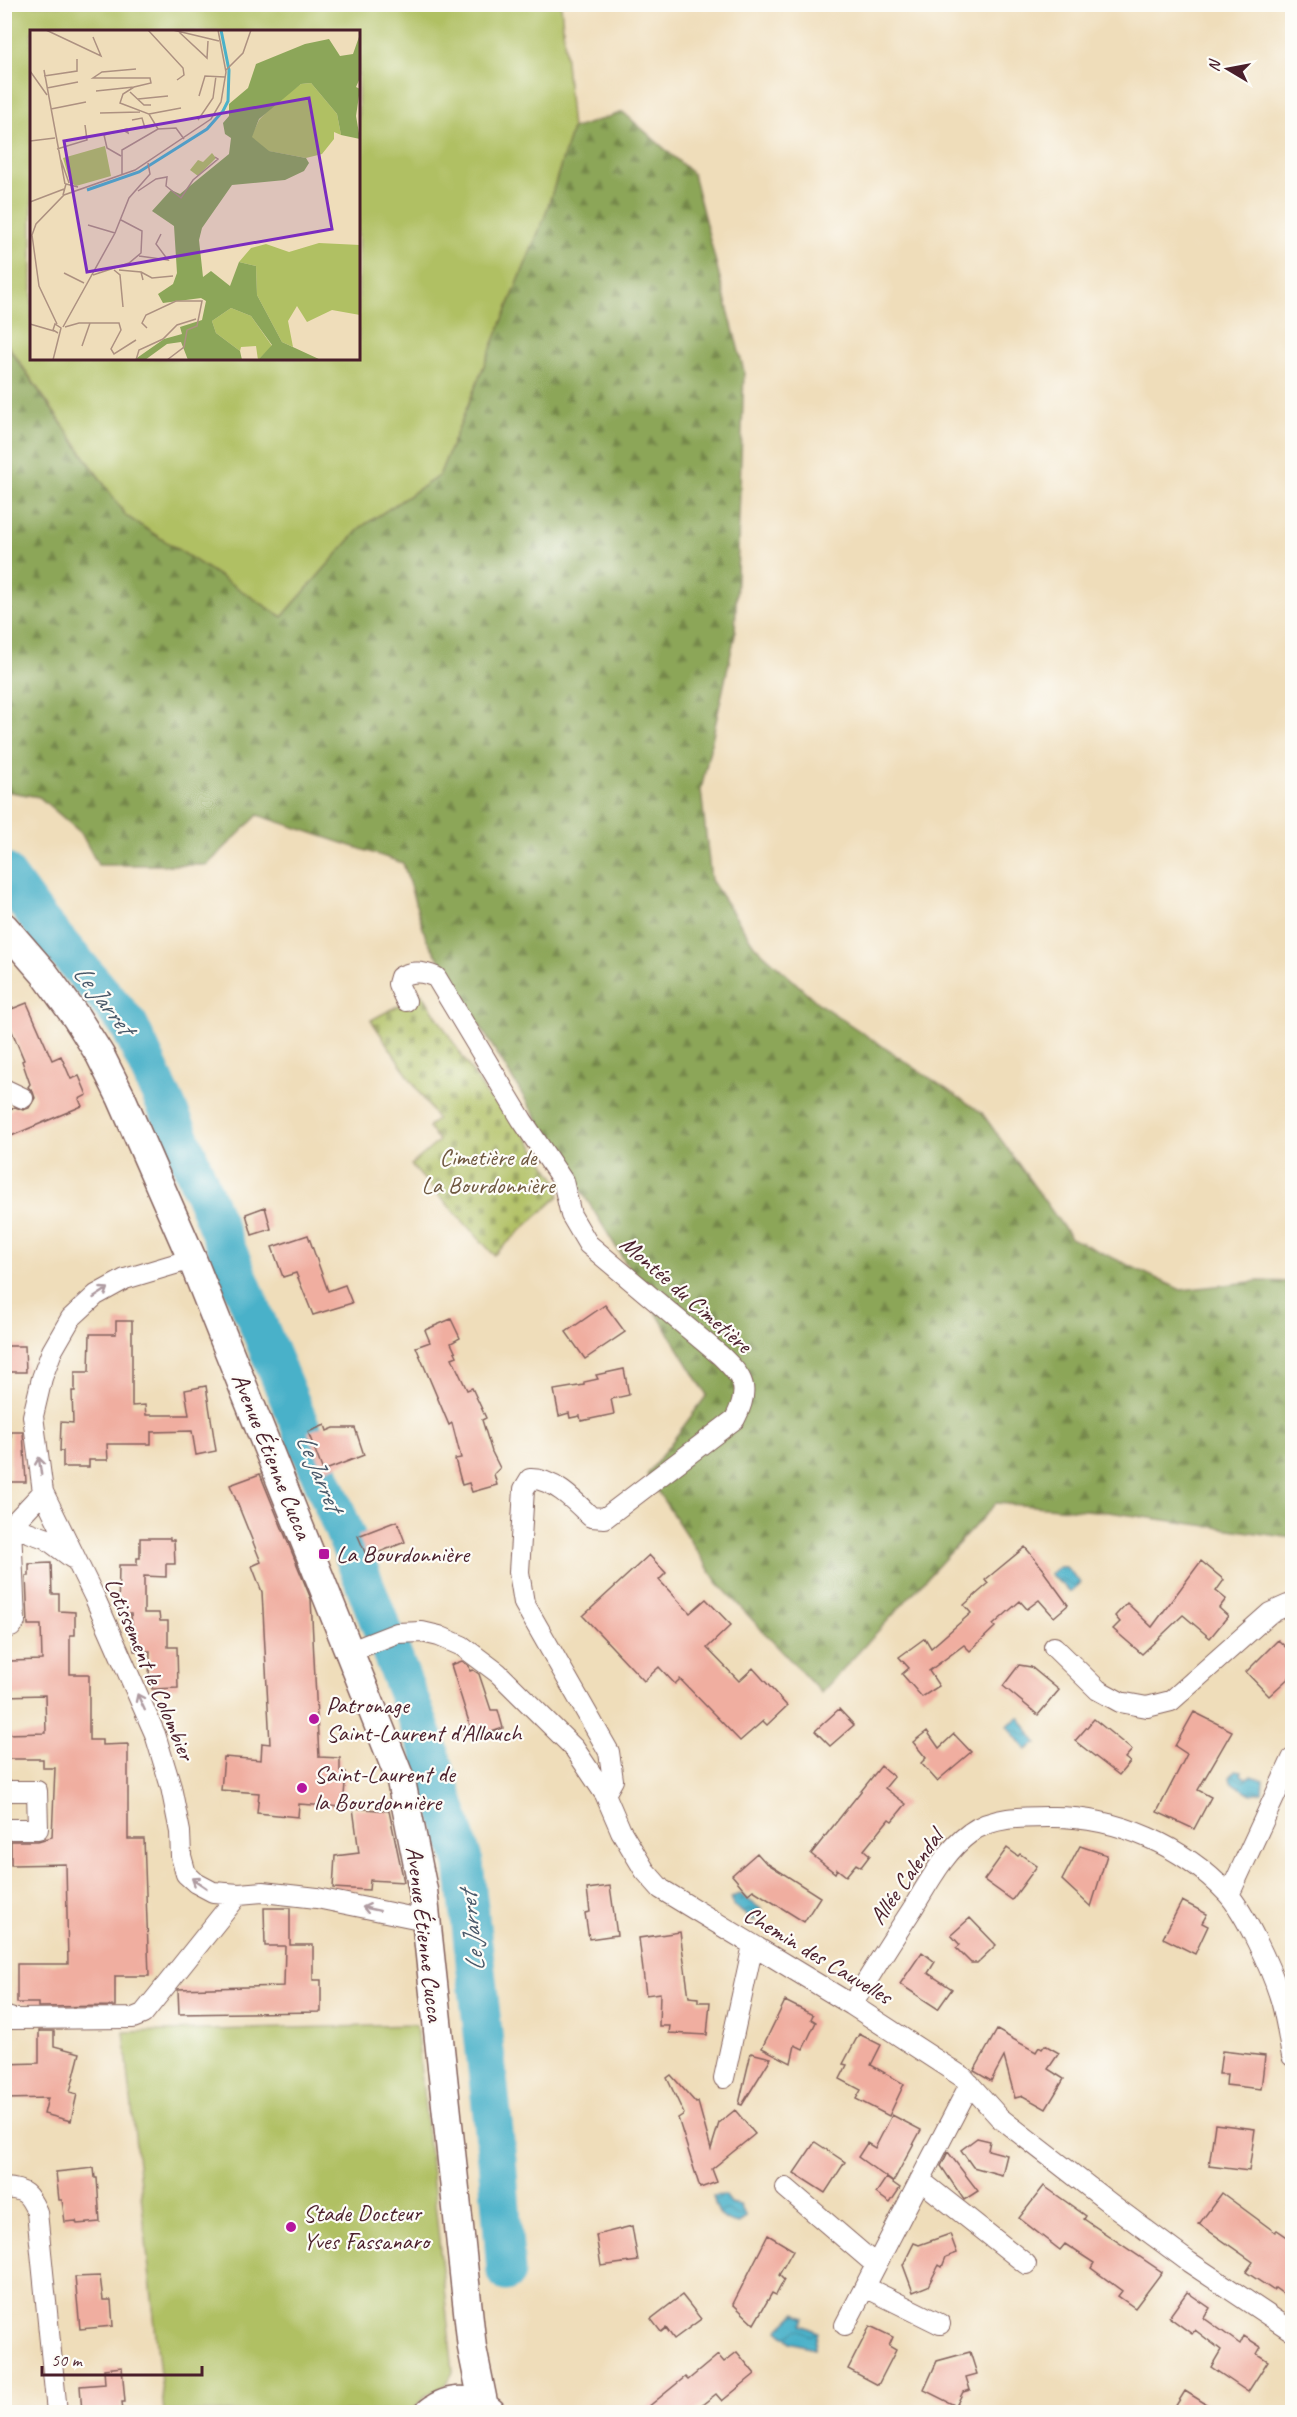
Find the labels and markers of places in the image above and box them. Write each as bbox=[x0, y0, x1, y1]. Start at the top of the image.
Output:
place label: La Bourdonnière bbox=[336, 1539, 471, 1569]
marker: La Bourdonnière bbox=[317, 1547, 331, 1561]
place label: Patronage Saint-Laurent d'Allauch bbox=[326, 1690, 523, 1748]
marker: Patronage Saint-Laurent d'Allauch bbox=[307, 1712, 321, 1726]
place label: Saint-Laurent de la Bourdonnière bbox=[314, 1759, 457, 1817]
marker: Saint-Laurent de la Bourdonnière bbox=[295, 1781, 309, 1795]
place label: Stade Docteur Yves Fassanaro bbox=[303, 2198, 432, 2256]
marker: Stade Docteur Yves Fassanaro bbox=[284, 2220, 298, 2234]

